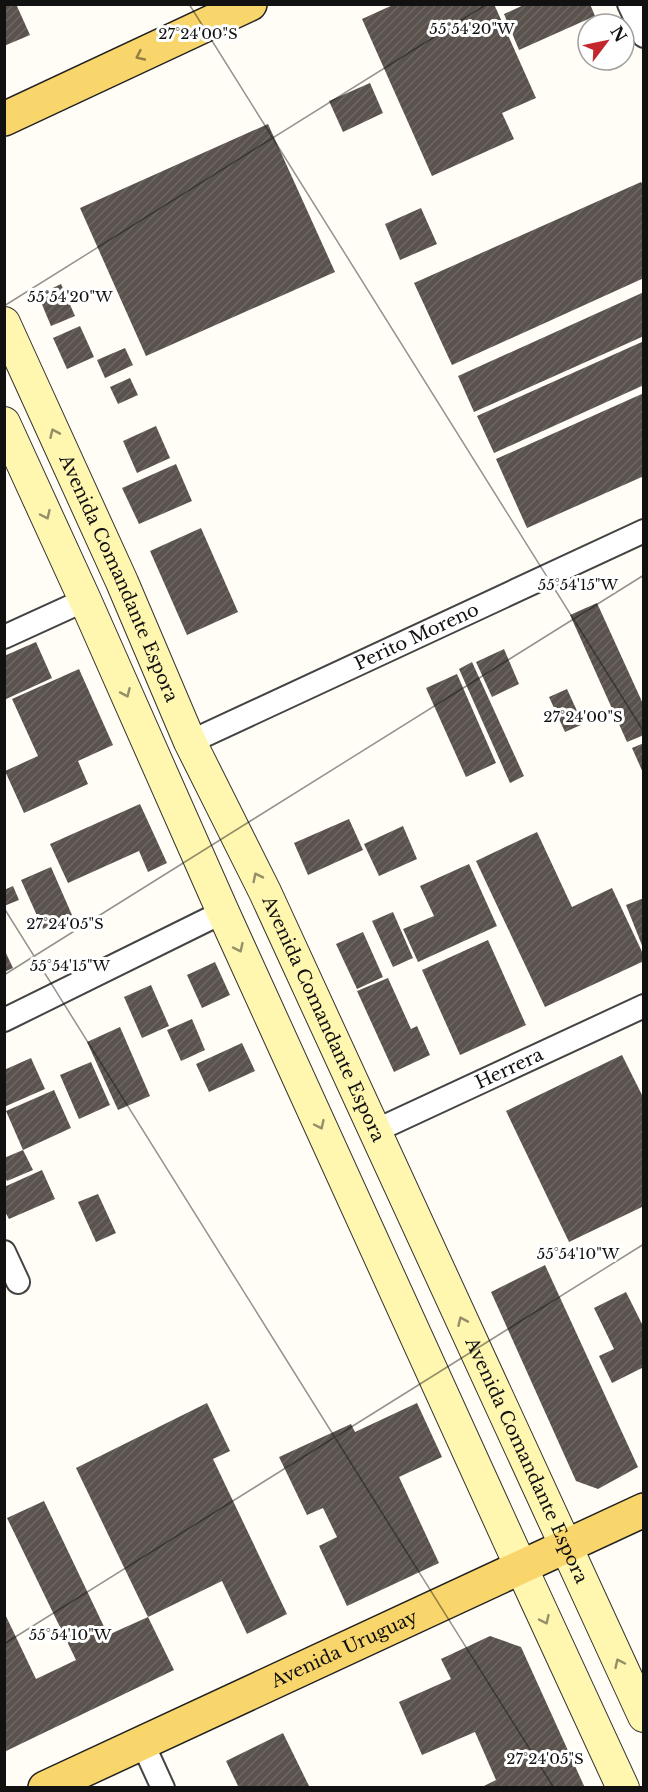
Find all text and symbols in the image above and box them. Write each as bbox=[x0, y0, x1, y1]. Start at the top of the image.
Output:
north arrow bbox=[576, 12, 636, 72]
text: 55°54'20"W bbox=[429, 19, 515, 38]
text: N bbox=[606, 22, 631, 46]
text: 27°24'00"S bbox=[158, 24, 238, 43]
one-way arrow bbox=[136, 48, 147, 60]
text: 55°54'20"W bbox=[27, 287, 113, 306]
one-way arrow bbox=[49, 428, 61, 439]
street label: Avenida Comandante Espora bbox=[54, 450, 183, 705]
one-way arrow bbox=[39, 508, 51, 519]
text: 55°54'15"W bbox=[538, 575, 619, 594]
street label: Perito Moreno bbox=[351, 598, 482, 675]
one-way arrow bbox=[119, 686, 131, 697]
text: 27°24'00"S bbox=[543, 707, 623, 726]
one-way arrow bbox=[253, 873, 265, 884]
street label: Avenida Comandante Espora bbox=[257, 892, 389, 1145]
text: 27°24'05"S bbox=[26, 914, 104, 933]
one-way arrow bbox=[232, 941, 244, 952]
text: 55°54'15"W bbox=[30, 956, 111, 975]
street label: Herrera bbox=[472, 1043, 547, 1094]
one-way arrow bbox=[312, 1119, 324, 1130]
text: 55°54'10"W bbox=[537, 1244, 620, 1263]
one-way arrow bbox=[457, 1317, 469, 1328]
street label: Avenida Comandante Espora bbox=[460, 1333, 593, 1587]
street label: Avenida Uruguay bbox=[267, 1605, 422, 1693]
one-way arrow bbox=[538, 1614, 550, 1625]
text: 55°54'10"W bbox=[29, 1625, 112, 1644]
one-way arrow bbox=[614, 1658, 626, 1669]
text: 27°24'05"S bbox=[506, 1749, 584, 1768]

